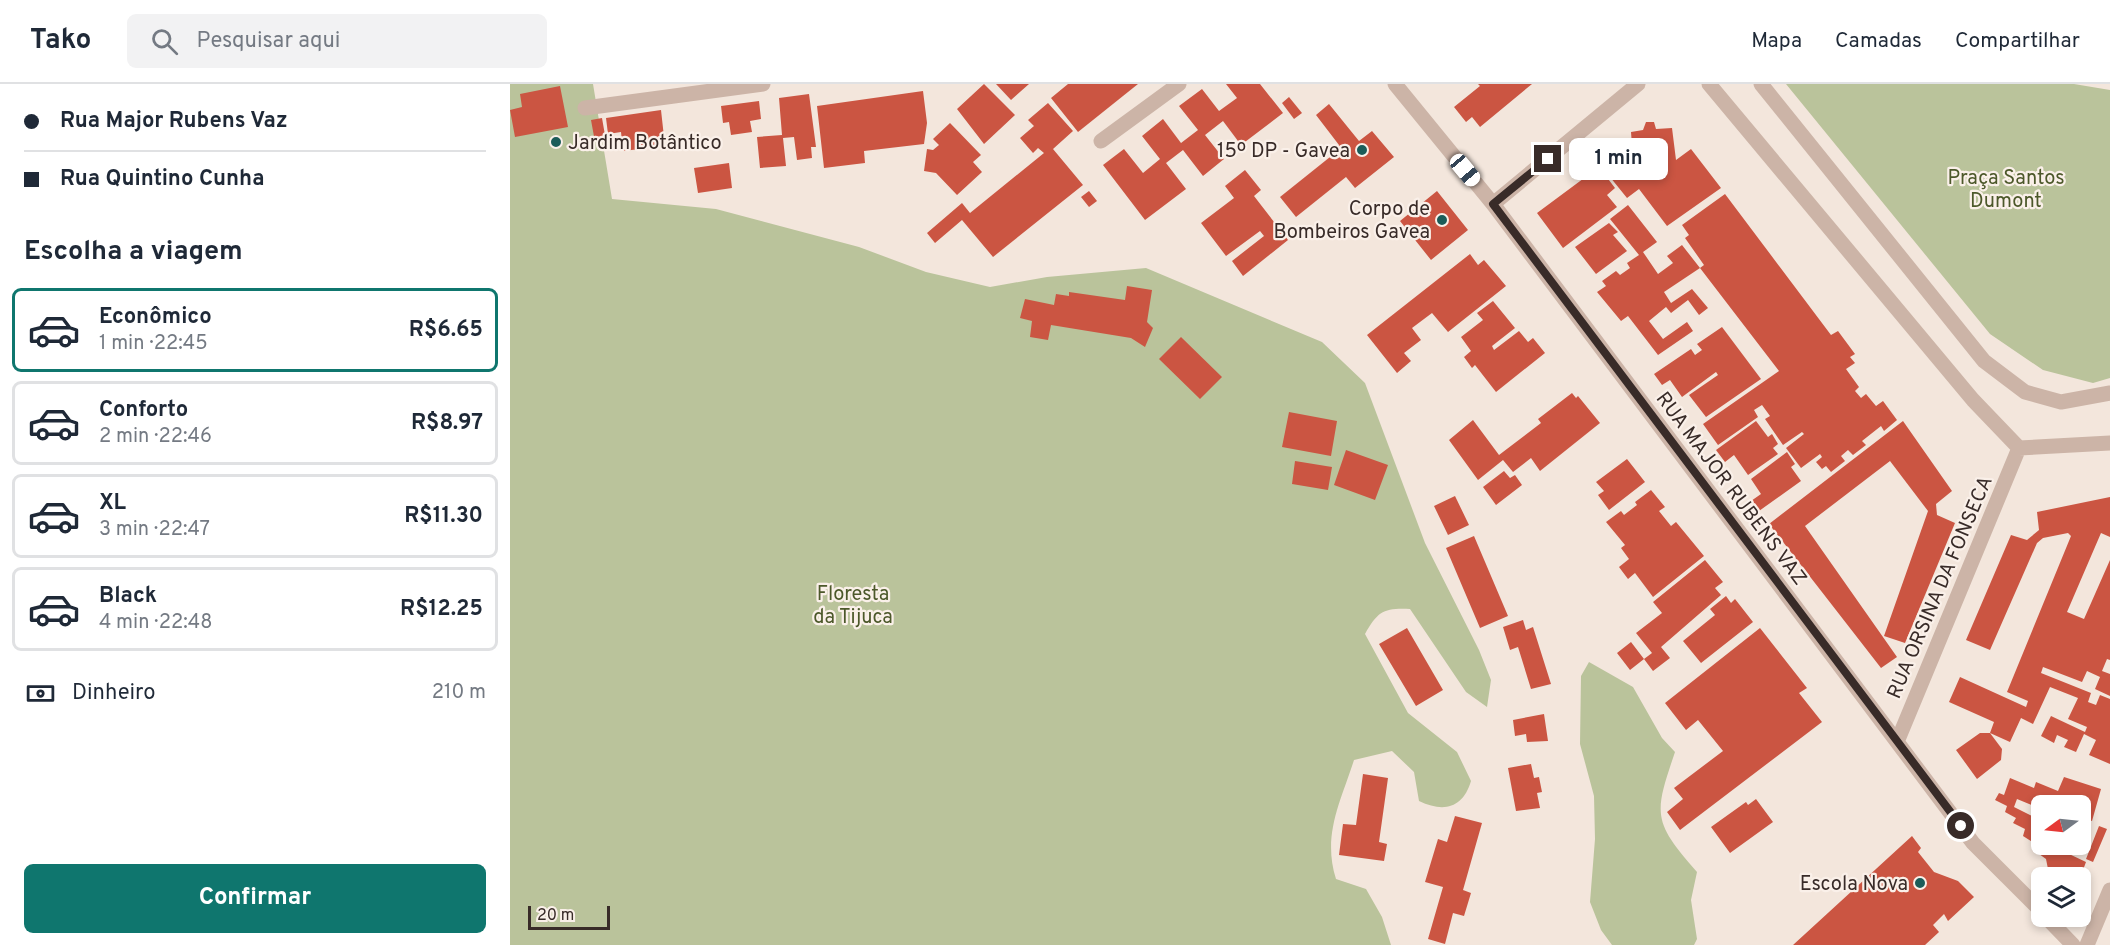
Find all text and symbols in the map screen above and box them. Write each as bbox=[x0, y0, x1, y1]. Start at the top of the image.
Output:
search box bbox=[127, 14, 547, 68]
text: Tako bbox=[30, 23, 91, 59]
icon: search bbox=[148, 25, 181, 58]
text: Pesquisar aqui bbox=[196, 28, 340, 55]
text: Mapa bbox=[1751, 28, 1802, 55]
text: Camadas bbox=[1835, 28, 1922, 55]
text: Compartilhar bbox=[1955, 28, 2080, 55]
text: Rua Major Rubens Vaz bbox=[60, 108, 288, 135]
place label: Jardim Botântico bbox=[568, 131, 722, 157]
marker: Jardim Botântico bbox=[549, 135, 563, 149]
callout: 1 min bbox=[1569, 138, 1668, 180]
place label: 15º DP - Gavea bbox=[1217, 139, 1350, 165]
marker: 15º DP - Gavea bbox=[1355, 143, 1369, 157]
route end bbox=[1534, 145, 1561, 172]
text: 1 min bbox=[1594, 146, 1643, 172]
car bbox=[1447, 150, 1483, 190]
text: Rua Quintino Cunha bbox=[60, 166, 264, 193]
park label: Praça Santos Dumont bbox=[1947, 166, 2065, 215]
place label: Corpo de Bombeiros Gavea bbox=[1273, 197, 1430, 246]
marker: Corpo de Bombeiros Gavea bbox=[1435, 213, 1449, 227]
text: Escolha a viagem bbox=[24, 235, 243, 269]
icon: car bbox=[27, 303, 81, 357]
text: Econômico bbox=[99, 304, 212, 331]
text: R$6.65 bbox=[409, 317, 483, 344]
text: 1 min · 22:45 bbox=[99, 331, 208, 357]
street label: RUA MAJOR RUBENS VAZ bbox=[1649, 387, 1812, 591]
icon: car bbox=[27, 396, 81, 450]
text: Conforto bbox=[99, 397, 188, 424]
text: R$8.97 bbox=[411, 410, 483, 437]
text: 2 min · 22:46 bbox=[99, 424, 212, 450]
street label: RUA ORSINA DA FONSECA bbox=[1882, 473, 2000, 703]
icon: car bbox=[27, 489, 81, 543]
text: XL bbox=[99, 490, 126, 517]
text: R$11.30 bbox=[404, 503, 483, 530]
text: 3 min · 22:47 bbox=[99, 517, 210, 543]
icon: car bbox=[27, 582, 81, 636]
park label: Floresta da Tijuca bbox=[813, 582, 893, 631]
text: Black bbox=[99, 583, 157, 610]
text: R$12.25 bbox=[400, 596, 483, 623]
text: 4 min · 22:48 bbox=[99, 610, 212, 636]
icon: cash bbox=[24, 677, 57, 710]
text: Dinheiro bbox=[72, 680, 155, 707]
text: 210 m bbox=[432, 680, 486, 706]
north arrow bbox=[2031, 795, 2091, 855]
map controls bbox=[2031, 795, 2091, 927]
route start bbox=[1947, 812, 1974, 839]
button: Confirmar bbox=[24, 864, 486, 933]
button: layers bbox=[2031, 867, 2091, 927]
place label: Escola Nova bbox=[1800, 872, 1908, 898]
marker: Escola Nova bbox=[1913, 876, 1927, 890]
scale bar bbox=[528, 903, 610, 930]
text: 20 m bbox=[537, 906, 574, 926]

